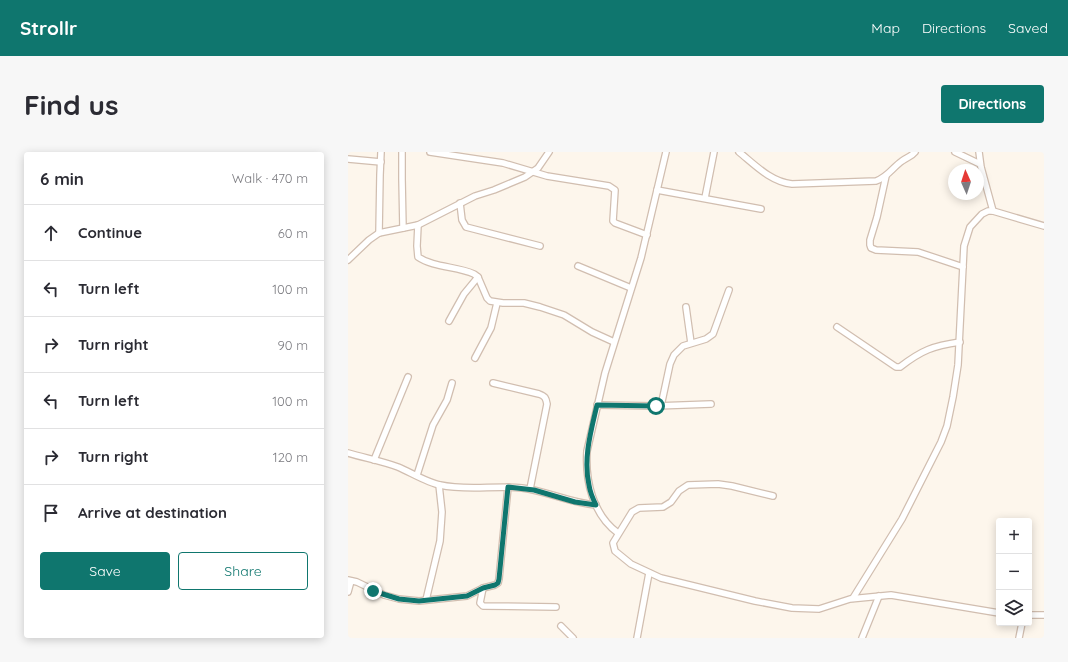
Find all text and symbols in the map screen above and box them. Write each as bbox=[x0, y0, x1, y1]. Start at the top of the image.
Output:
text: Strollr bbox=[20, 16, 77, 40]
text: Map bbox=[871, 19, 900, 37]
text: Directions bbox=[922, 19, 986, 37]
text: Saved bbox=[1008, 19, 1048, 37]
button: Directions bbox=[941, 85, 1044, 123]
text: Find us bbox=[24, 87, 118, 122]
north arrow bbox=[948, 164, 984, 200]
text: 6 min bbox=[40, 168, 84, 189]
text: Walk · 470 m bbox=[232, 170, 308, 186]
icon: ahead bbox=[40, 222, 62, 244]
text: Continue bbox=[78, 223, 142, 242]
text: 60 m bbox=[278, 225, 308, 241]
icon: left bbox=[40, 278, 62, 300]
text: Turn left bbox=[78, 279, 140, 298]
text: 100 m bbox=[272, 281, 308, 297]
icon: right bbox=[40, 334, 62, 356]
text: Turn right bbox=[78, 335, 149, 354]
text: 90 m bbox=[278, 337, 308, 353]
icon: left bbox=[40, 390, 62, 412]
text: Turn left bbox=[78, 391, 140, 410]
text: 100 m bbox=[272, 393, 308, 409]
route start bbox=[647, 397, 665, 415]
icon: right bbox=[40, 446, 62, 468]
text: Turn right bbox=[78, 447, 149, 466]
text: 120 m bbox=[273, 449, 308, 465]
icon: arrive bbox=[40, 502, 62, 524]
text: Arrive at destination bbox=[78, 503, 227, 522]
map controls bbox=[996, 518, 1032, 626]
button: + bbox=[996, 518, 1032, 554]
button: Save bbox=[40, 552, 170, 590]
button: Share bbox=[178, 552, 308, 590]
button: − bbox=[996, 554, 1032, 590]
route end bbox=[364, 582, 382, 600]
button: layers bbox=[996, 590, 1032, 626]

